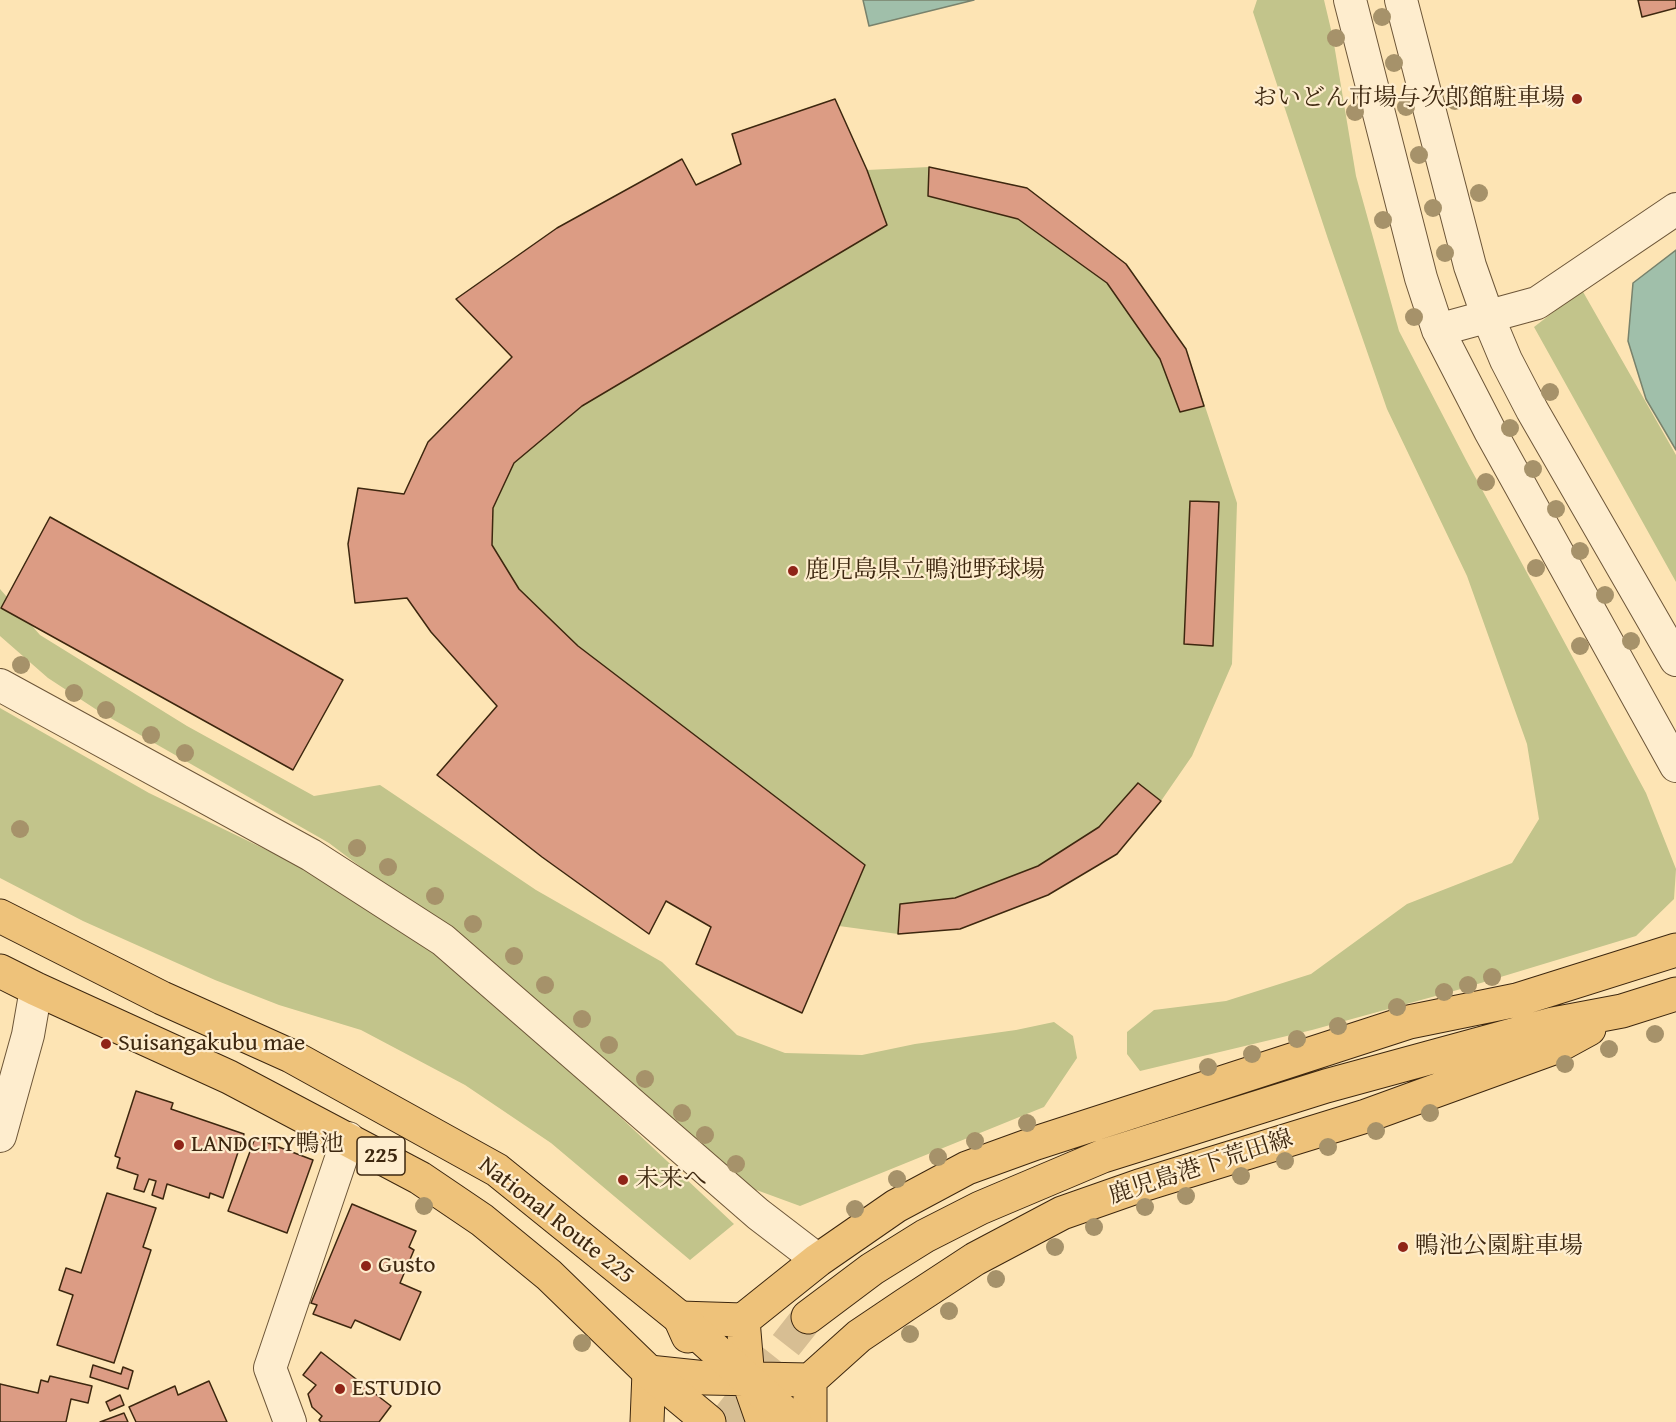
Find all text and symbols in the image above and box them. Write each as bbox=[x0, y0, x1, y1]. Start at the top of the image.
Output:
place label: おいどん市場与次郎館駐車場 bbox=[1253, 85, 1565, 113]
marker: おいどん市場与次郎館駐車場 bbox=[1570, 92, 1584, 106]
place label: 鹿児島県立鴨池野球場 bbox=[805, 557, 1045, 585]
marker: 鹿児島県立鴨池野球場 bbox=[786, 564, 800, 578]
place label: Suisangakubu mae bbox=[118, 1030, 305, 1058]
marker: Suisangakubu mae bbox=[99, 1037, 113, 1051]
street label: 鹿児島港下荒田線 bbox=[1105, 1125, 1297, 1211]
place label: LANDCITY鴨池 bbox=[191, 1131, 344, 1159]
road number: 225 bbox=[357, 1137, 405, 1175]
marker: LANDCITY鴨池 bbox=[172, 1138, 186, 1152]
street label: National Route 225 bbox=[472, 1151, 640, 1291]
place label: 未来へ bbox=[635, 1166, 707, 1194]
marker: 未来へ bbox=[616, 1173, 630, 1187]
place label: 鴨池公園駐車場 bbox=[1415, 1233, 1583, 1261]
marker: 鴨池公園駐車場 bbox=[1396, 1240, 1410, 1254]
place label: Gusto bbox=[378, 1252, 435, 1280]
marker: Gusto bbox=[359, 1259, 373, 1273]
place label: ESTUDIO bbox=[352, 1375, 442, 1403]
marker: ESTUDIO bbox=[333, 1382, 347, 1396]

